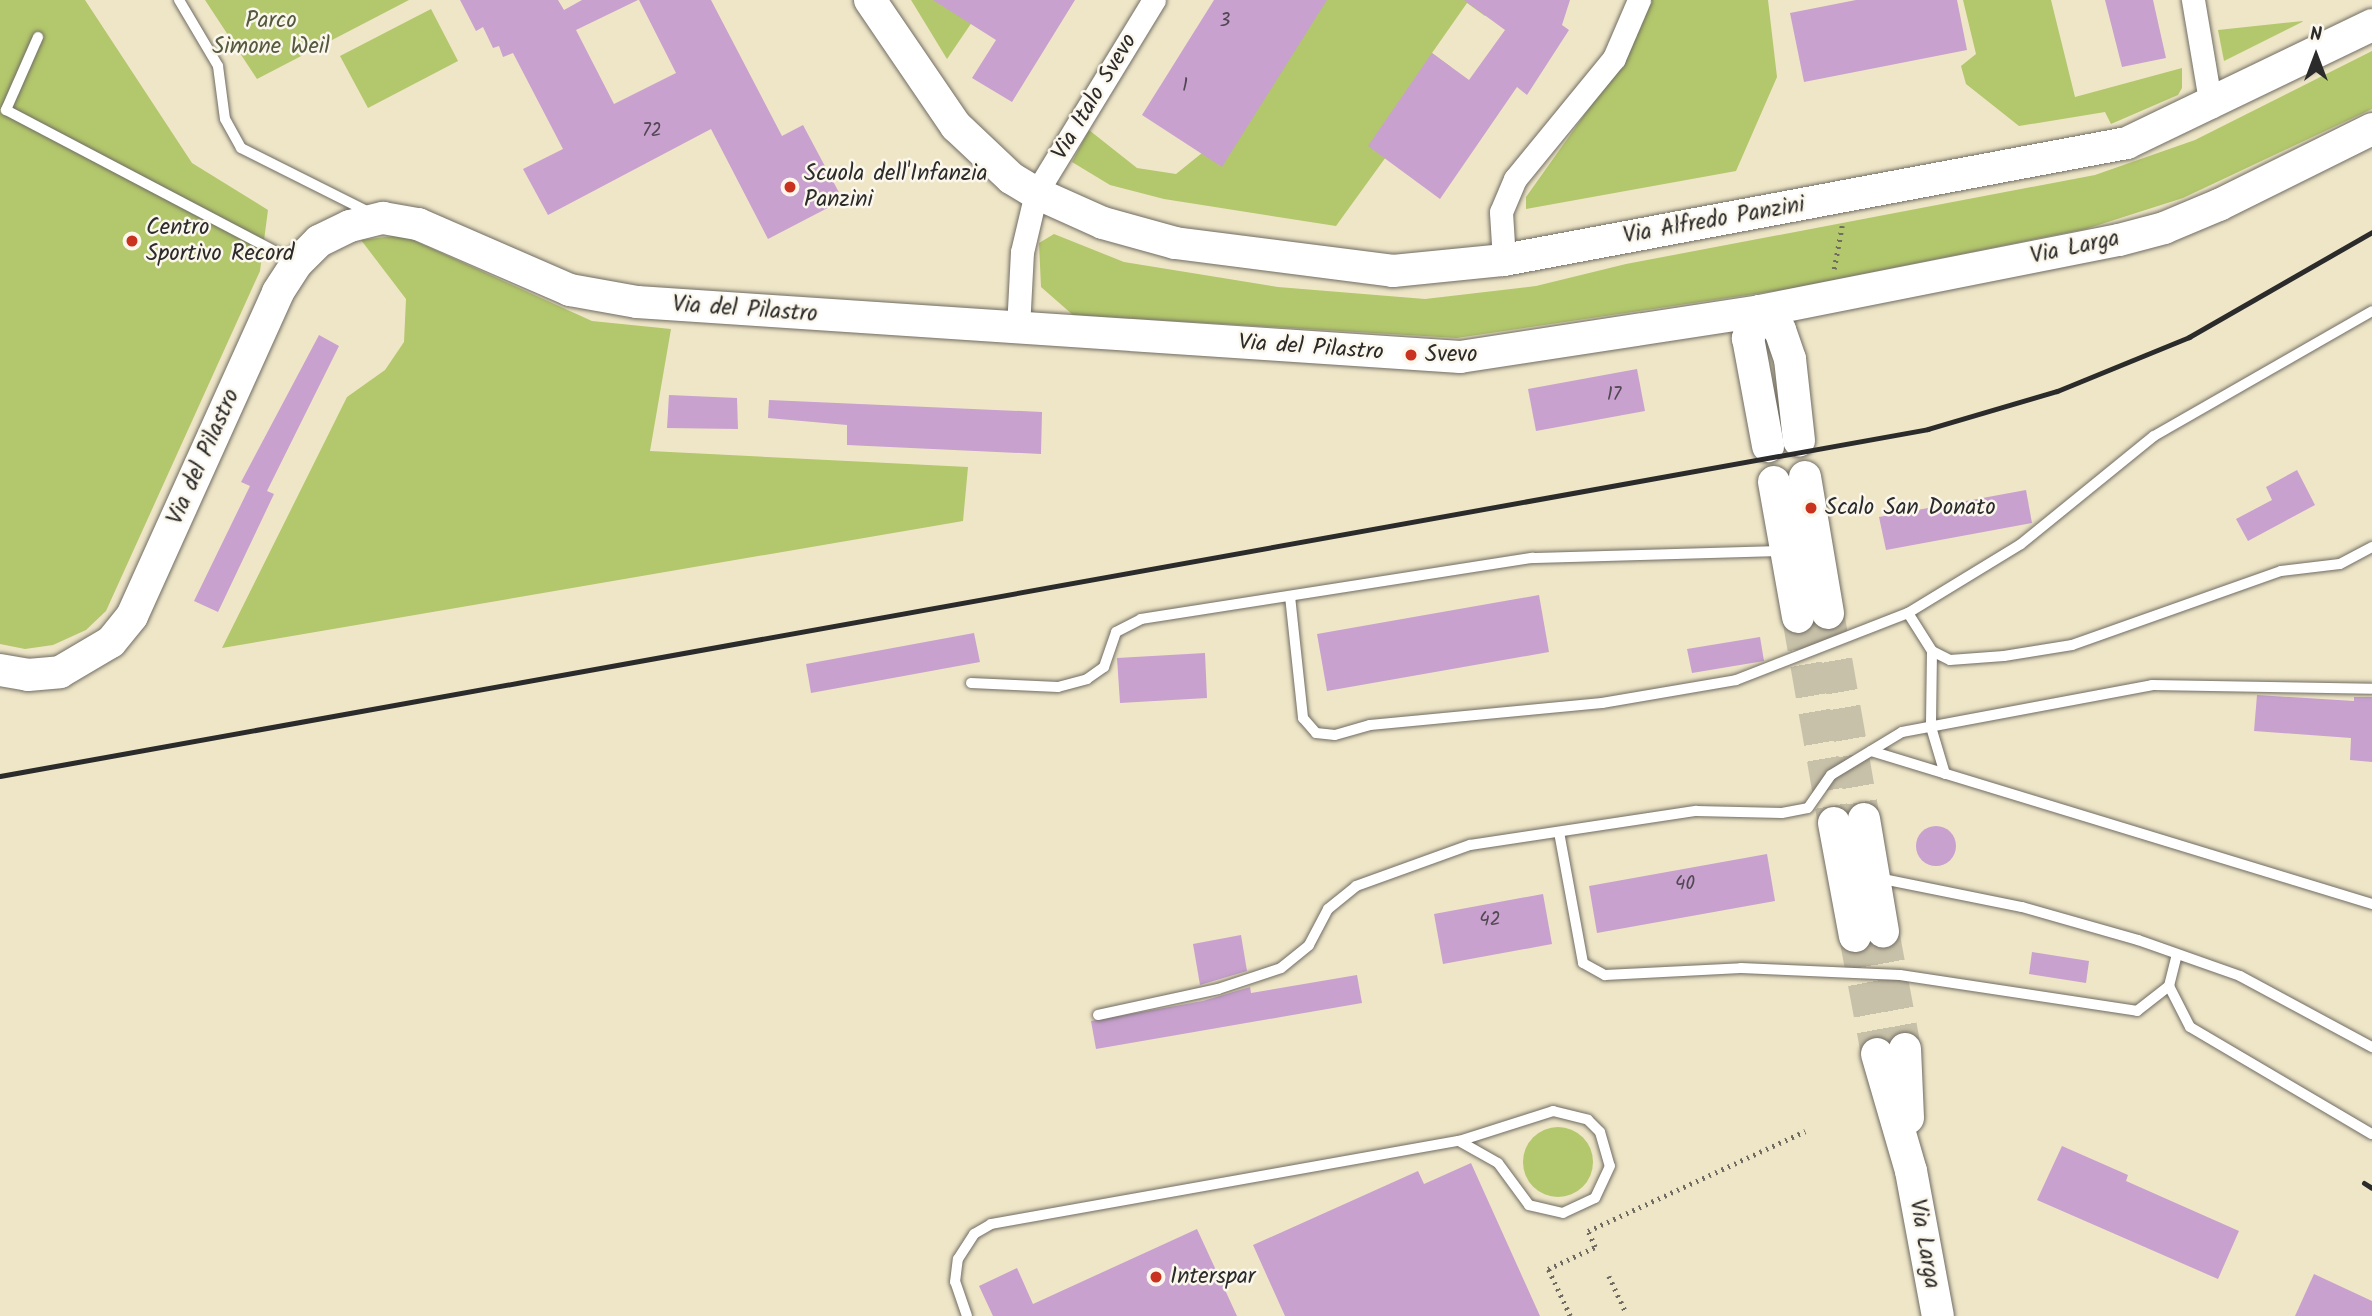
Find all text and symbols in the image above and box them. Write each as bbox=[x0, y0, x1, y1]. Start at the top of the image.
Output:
park label: Parco Simone Weil bbox=[212, 7, 330, 61]
house number: 3 bbox=[1220, 11, 1230, 33]
text: N bbox=[2310, 20, 2322, 50]
north arrow bbox=[2281, 21, 2351, 91]
street label: Via Italo Svevo bbox=[1047, 29, 1143, 165]
house number: 1 bbox=[1182, 76, 1188, 98]
house number: 72 bbox=[642, 121, 662, 143]
place label: Scuola dell'Infanzia Panzini bbox=[804, 160, 987, 214]
marker: Scuola dell'Infanzia Panzini bbox=[782, 179, 798, 195]
street label: Via Alfredo Panzini bbox=[1621, 191, 1807, 251]
place label: Centro Sportivo Record bbox=[146, 214, 294, 268]
street label: Via Larga bbox=[2028, 225, 2122, 271]
marker: Centro Sportivo Record bbox=[124, 233, 140, 249]
street label: Via del Pilastro bbox=[671, 291, 819, 329]
street label: Via del Pilastro bbox=[1237, 329, 1385, 367]
place label: Svevo bbox=[1425, 341, 1477, 369]
marker: Svevo bbox=[1403, 347, 1419, 363]
street label: Via del Pilastro bbox=[162, 385, 246, 529]
house number: 17 bbox=[1607, 385, 1621, 407]
place label: Scalo San Donato bbox=[1825, 494, 1996, 522]
marker: Scalo San Donato bbox=[1803, 500, 1819, 516]
house number: 40 bbox=[1675, 874, 1695, 896]
house number: 42 bbox=[1479, 910, 1501, 932]
street label: Via Larga bbox=[1903, 1197, 1945, 1291]
place label: Interspar bbox=[1170, 1263, 1255, 1291]
marker: Interspar bbox=[1148, 1269, 1164, 1285]

